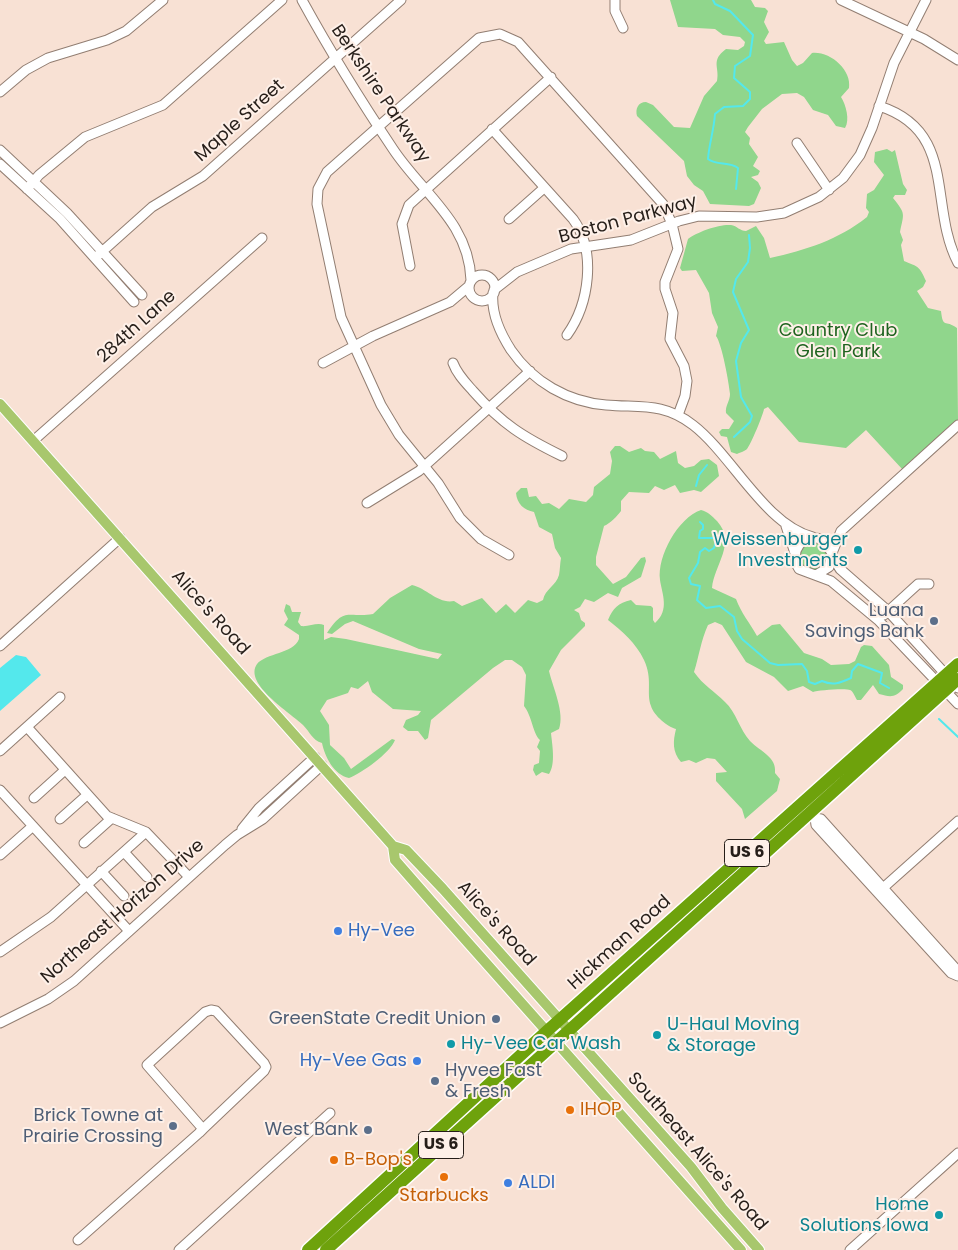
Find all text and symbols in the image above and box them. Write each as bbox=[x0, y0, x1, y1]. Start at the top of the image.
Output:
street label: Berkshire Parkway bbox=[326, 21, 434, 167]
street label: Maple Street bbox=[191, 75, 289, 167]
street label: Boston Parkway bbox=[557, 191, 699, 249]
street label: 284th Lane bbox=[93, 286, 181, 368]
park label: Country Club Glen Park bbox=[779, 320, 897, 362]
place label: Weissenburger Investments bbox=[713, 529, 848, 572]
marker: Weissenburger Investments bbox=[852, 544, 864, 556]
street label: Alice's Road bbox=[166, 566, 254, 660]
place label: Luana Savings Bank bbox=[805, 600, 924, 642]
marker: Luana Savings Bank bbox=[928, 615, 940, 627]
street label: Northeast Horizon Drive bbox=[37, 835, 209, 989]
road number: US 6 bbox=[724, 840, 770, 866]
street label: Alice's Road bbox=[452, 877, 540, 971]
street label: Hickman Road bbox=[564, 891, 676, 995]
place label: Hy-Vee bbox=[348, 920, 415, 942]
marker: Hy-Vee bbox=[332, 925, 344, 937]
place label: GreenState Credit Union bbox=[269, 1008, 486, 1030]
marker: GreenState Credit Union bbox=[490, 1013, 502, 1025]
place label: U-Haul Moving & Storage bbox=[667, 1014, 800, 1056]
marker: U-Haul Moving & Storage bbox=[651, 1029, 663, 1041]
place label: Hy-Vee Car Wash bbox=[461, 1033, 621, 1055]
marker: Hy-Vee Car Wash bbox=[445, 1038, 457, 1050]
place label: Hy-Vee Gas bbox=[300, 1050, 407, 1072]
marker: Hy-Vee Gas bbox=[411, 1055, 423, 1067]
place label: Hyvee Fast & Fresh bbox=[445, 1060, 542, 1102]
street label: Southeast Alice's Road bbox=[622, 1068, 772, 1236]
marker: Hyvee Fast & Fresh bbox=[429, 1075, 441, 1087]
place label: IHOP bbox=[580, 1099, 621, 1121]
marker: IHOP bbox=[564, 1104, 576, 1116]
place label: Brick Towne at Prairie Crossing bbox=[23, 1105, 163, 1148]
place label: West Bank bbox=[265, 1119, 358, 1141]
marker: Brick Towne at Prairie Crossing bbox=[167, 1120, 179, 1132]
marker: West Bank bbox=[362, 1124, 374, 1136]
road number: US 6 bbox=[418, 1132, 464, 1158]
place label: B-Bop's bbox=[344, 1149, 412, 1171]
marker: B-Bop's bbox=[328, 1154, 340, 1166]
marker: Starbucks bbox=[438, 1171, 450, 1183]
place label: ALDI bbox=[518, 1172, 555, 1194]
marker: ALDI bbox=[502, 1177, 514, 1189]
place label: Starbucks bbox=[399, 1185, 489, 1207]
place label: Home Solutions Iowa bbox=[800, 1194, 929, 1236]
marker: Home Solutions Iowa bbox=[933, 1209, 945, 1221]

